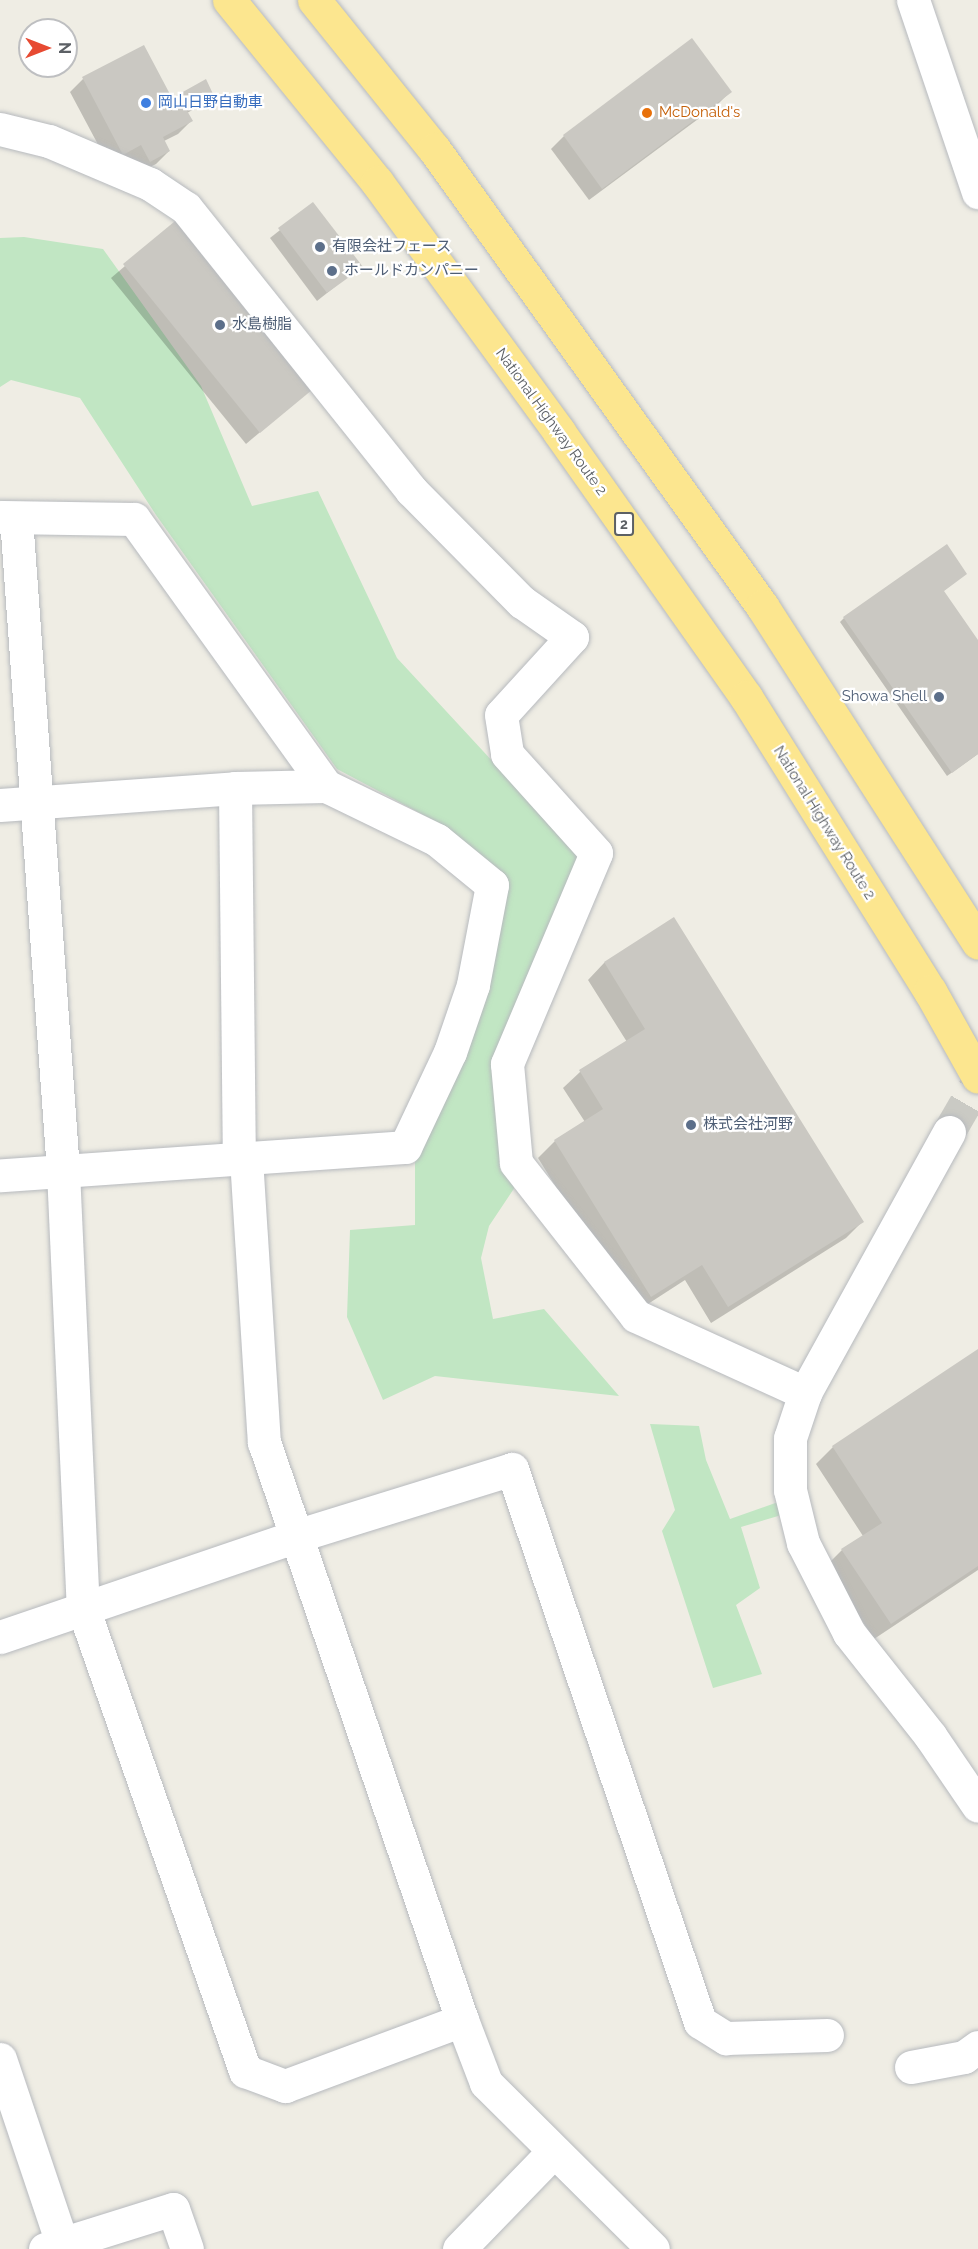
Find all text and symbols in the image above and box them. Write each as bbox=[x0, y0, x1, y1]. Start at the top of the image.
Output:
north arrow bbox=[18, 18, 78, 78]
text: N bbox=[55, 42, 74, 54]
place label: 岡山日野自動車 bbox=[158, 94, 263, 112]
marker: 岡山日野自動車 bbox=[139, 96, 153, 110]
place label: McDonald's bbox=[659, 104, 740, 122]
marker: McDonald's bbox=[640, 106, 654, 120]
place label: 有限会社フェース bbox=[332, 238, 452, 256]
marker: 有限会社フェース bbox=[313, 240, 327, 254]
place label: ホールドカンパニー bbox=[344, 262, 479, 280]
marker: ホールドカンパニー bbox=[325, 264, 339, 278]
place label: 水島樹脂 bbox=[232, 316, 292, 334]
marker: 水島樹脂 bbox=[213, 318, 227, 332]
street label: National Highway Route 2 bbox=[491, 345, 611, 499]
road number: 2 bbox=[614, 513, 634, 535]
place label: Showa Shell bbox=[842, 688, 927, 706]
marker: Showa Shell bbox=[932, 690, 946, 704]
street label: National Highway Route 2 bbox=[769, 743, 879, 903]
place label: 株式会社河野 bbox=[703, 1116, 793, 1134]
marker: 株式会社河野 bbox=[684, 1118, 698, 1132]

